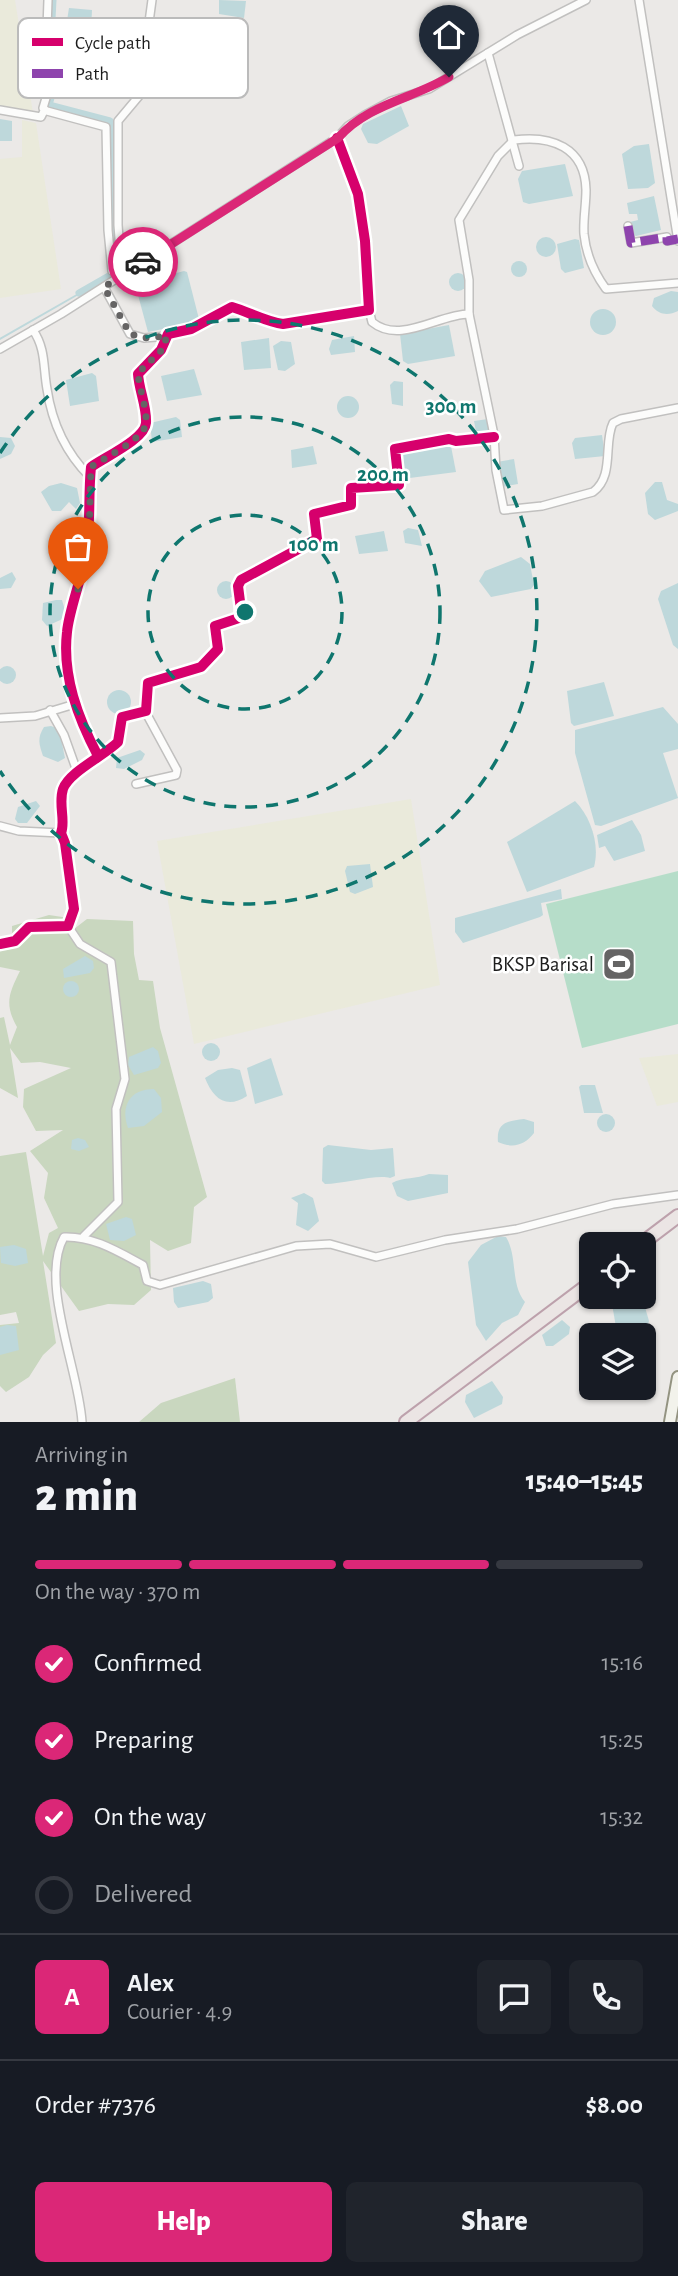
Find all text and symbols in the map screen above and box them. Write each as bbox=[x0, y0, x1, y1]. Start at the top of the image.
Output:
pin bbox=[419, 5, 479, 77]
icon: home bbox=[430, 16, 468, 54]
legend bbox=[18, 18, 248, 98]
text: Cycle path bbox=[75, 34, 151, 53]
text: Path bbox=[75, 65, 109, 84]
courier bbox=[108, 227, 178, 297]
icon: car bbox=[124, 243, 162, 281]
text: 300 m bbox=[425, 396, 477, 417]
text: 200 m bbox=[357, 464, 409, 485]
pin bbox=[48, 517, 108, 589]
icon: bag bbox=[59, 528, 97, 566]
text: 100 m bbox=[289, 534, 339, 555]
centre of rings bbox=[233, 600, 257, 624]
sports icon: BKSP Barisal bbox=[600, 945, 638, 983]
place label: BKSP Barisal bbox=[492, 954, 594, 975]
map controls bbox=[579, 1232, 656, 1400]
button: locate bbox=[579, 1232, 656, 1309]
button: layers bbox=[579, 1323, 656, 1400]
text: Arriving in bbox=[35, 1444, 128, 1467]
text: 15:40–15:45 bbox=[526, 1468, 643, 1494]
text: 2 min bbox=[35, 1473, 138, 1519]
text: On the way · 370 m bbox=[35, 1581, 201, 1604]
icon: check bbox=[35, 1645, 73, 1683]
text: Confirmed bbox=[94, 1650, 202, 1676]
text: 15:16 bbox=[601, 1652, 643, 1675]
icon: check bbox=[35, 1722, 73, 1760]
text: Preparing bbox=[94, 1727, 193, 1753]
text: 15:25 bbox=[600, 1729, 643, 1752]
icon: check bbox=[35, 1799, 73, 1837]
text: On the way bbox=[94, 1804, 206, 1830]
text: 15:32 bbox=[600, 1806, 643, 1829]
text: Delivered bbox=[94, 1881, 192, 1907]
button: chat bbox=[477, 1960, 551, 2034]
button: phone bbox=[569, 1960, 643, 2034]
text: Alex bbox=[127, 1970, 174, 1996]
text: A bbox=[64, 1984, 80, 2010]
text: Courier · 4.9 bbox=[127, 2001, 232, 2024]
text: Order #7376 bbox=[35, 2092, 156, 2118]
text: $8.00 bbox=[585, 2092, 643, 2118]
button: Help bbox=[35, 2182, 332, 2262]
button: Share bbox=[346, 2182, 643, 2262]

